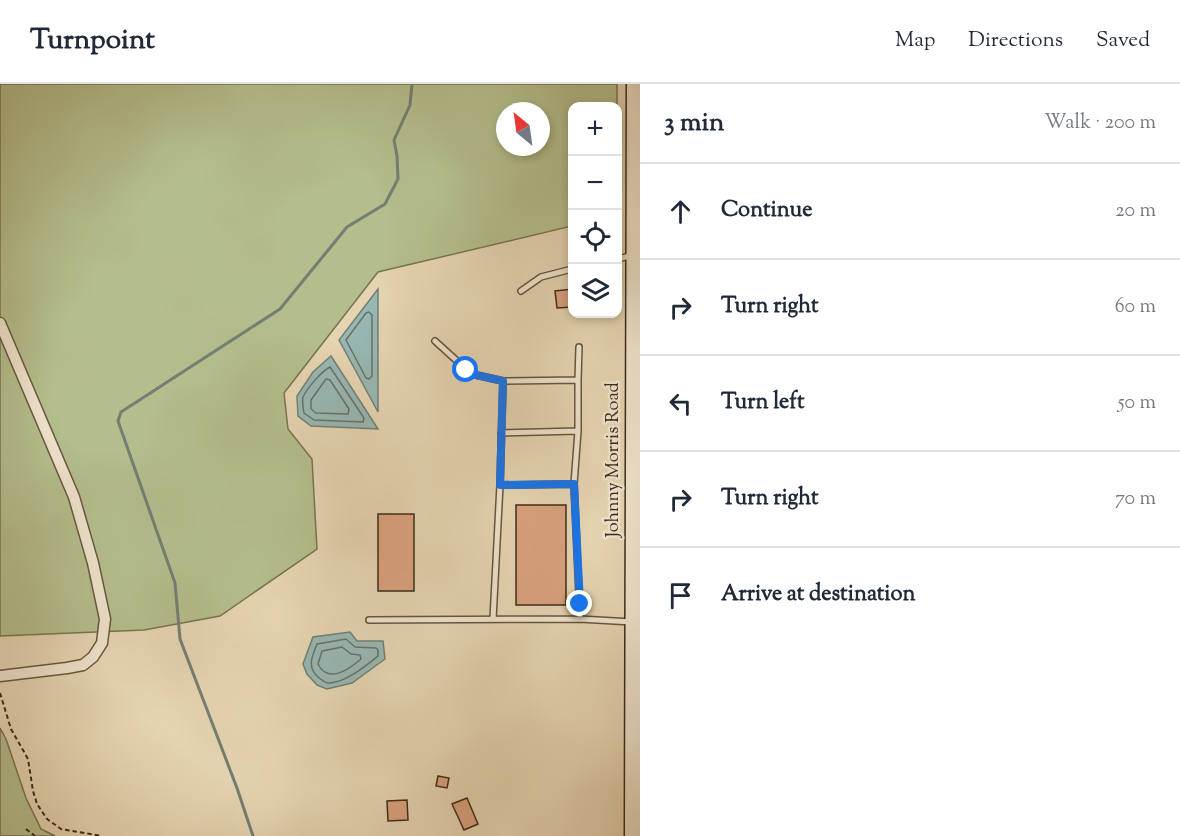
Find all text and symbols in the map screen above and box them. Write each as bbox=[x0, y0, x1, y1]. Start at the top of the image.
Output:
text: Turnpoint bbox=[30, 21, 155, 61]
text: Map bbox=[895, 26, 935, 56]
text: Directions bbox=[968, 26, 1063, 56]
text: Saved bbox=[1096, 26, 1150, 56]
north arrow bbox=[496, 102, 550, 156]
map controls bbox=[568, 102, 622, 318]
button: + bbox=[568, 102, 622, 156]
text: 3 min bbox=[664, 105, 724, 142]
text: Walk · 200 m bbox=[1044, 109, 1156, 138]
button: − bbox=[568, 156, 622, 210]
icon: ahead bbox=[664, 195, 697, 228]
text: Continue bbox=[721, 195, 812, 227]
text: 20 m bbox=[1115, 197, 1156, 226]
button: locate bbox=[568, 210, 622, 264]
button: layers bbox=[568, 264, 622, 318]
icon: right bbox=[664, 291, 697, 324]
text: Turn right bbox=[721, 291, 818, 323]
text: 60 m bbox=[1115, 293, 1156, 322]
route start bbox=[452, 356, 478, 382]
street label: Johnny Morris Road bbox=[601, 382, 627, 539]
icon: left bbox=[664, 387, 697, 420]
text: Turn left bbox=[721, 387, 804, 419]
text: 50 m bbox=[1118, 389, 1156, 418]
icon: right bbox=[664, 483, 697, 516]
text: Turn right bbox=[721, 483, 818, 515]
text: 70 m bbox=[1115, 485, 1156, 514]
icon: arrive bbox=[664, 579, 697, 612]
text: Arrive at destination bbox=[721, 579, 916, 611]
route end bbox=[566, 590, 592, 616]

